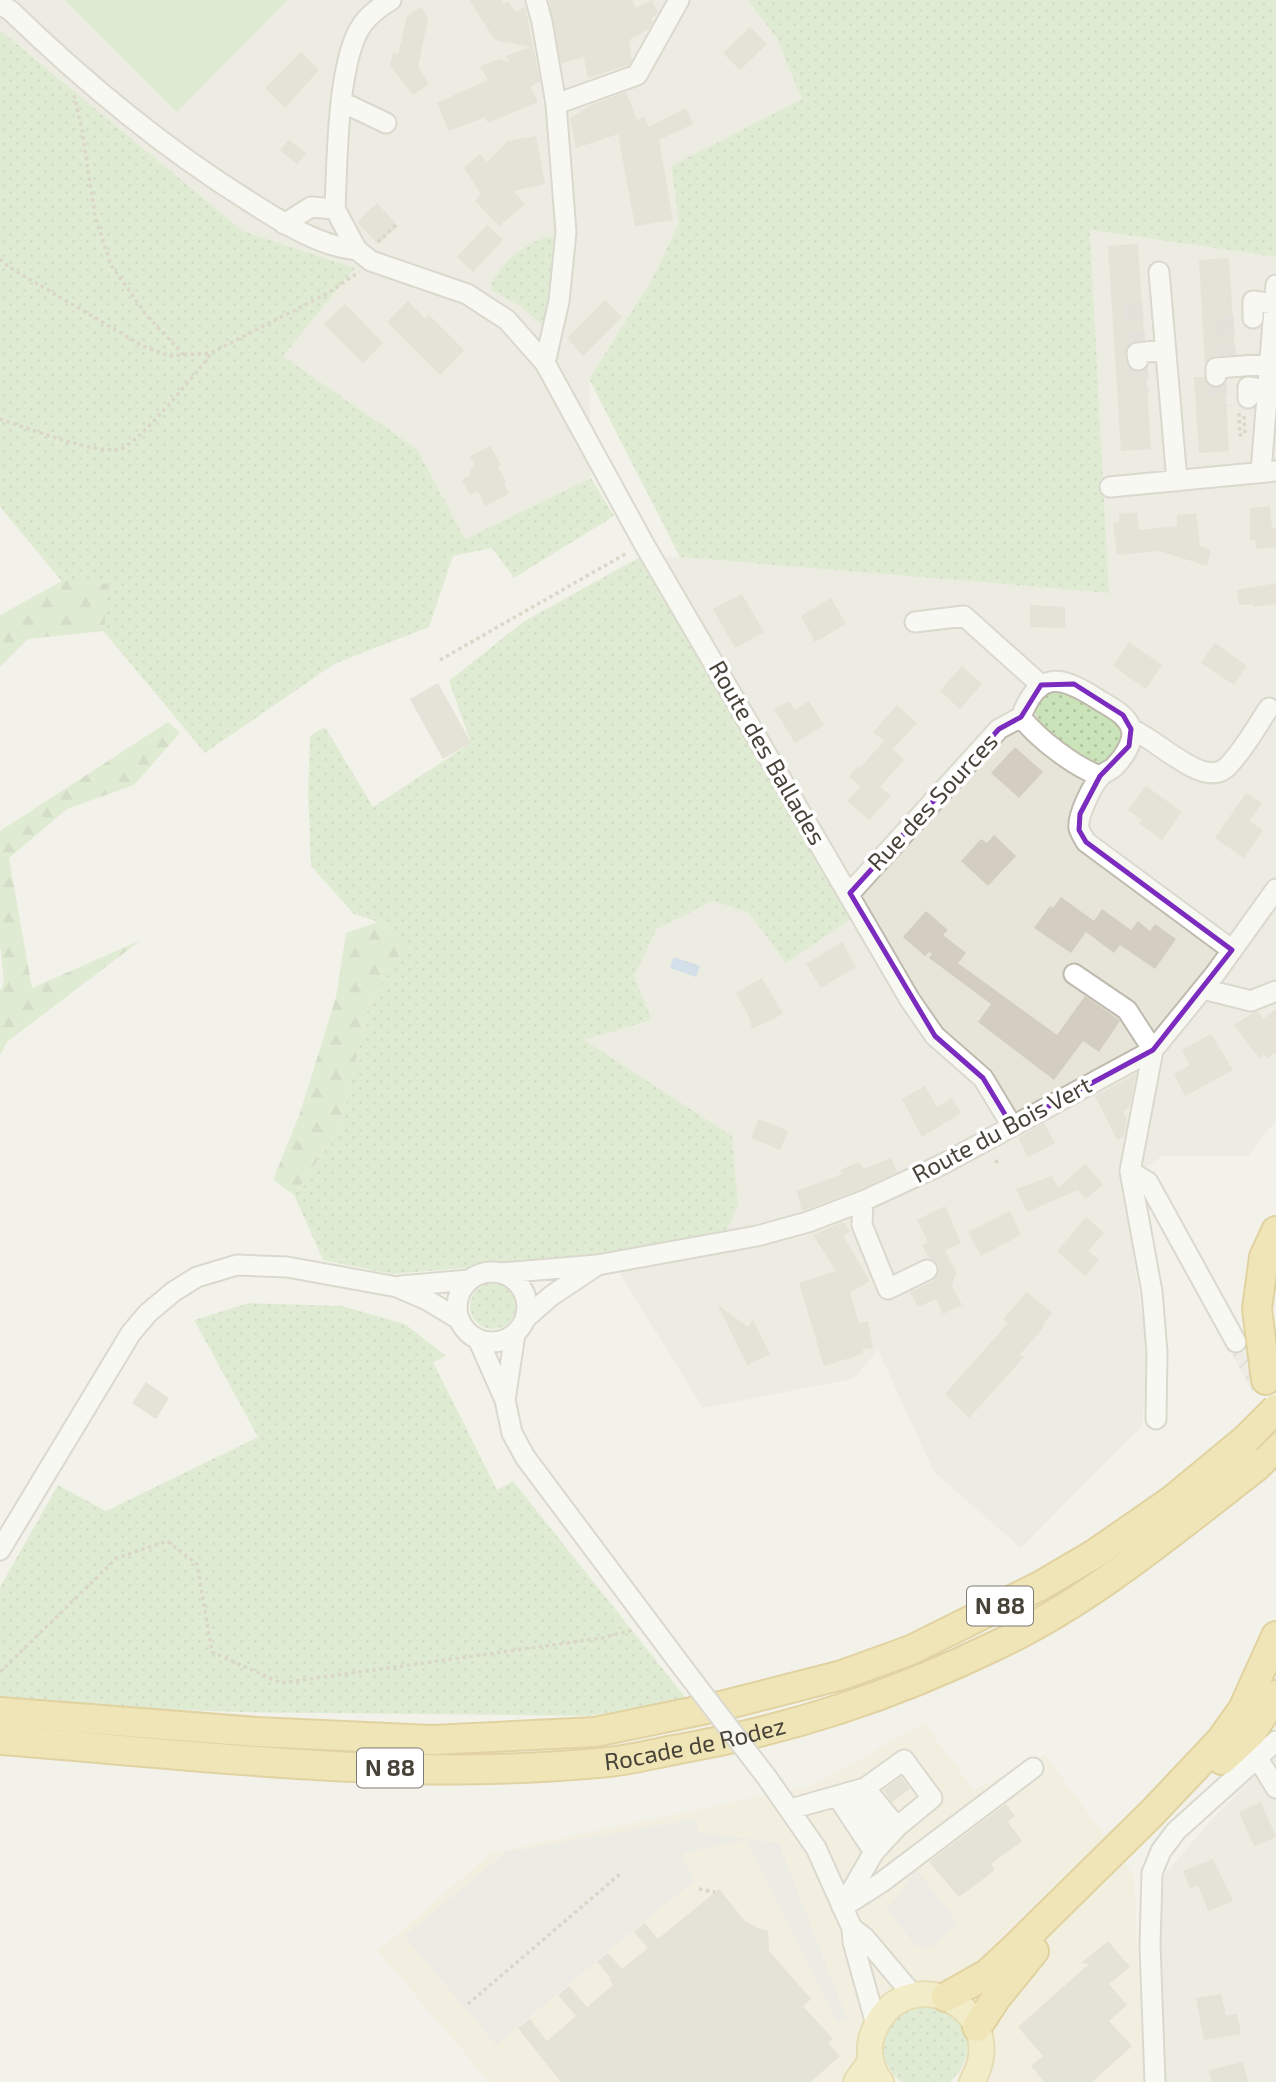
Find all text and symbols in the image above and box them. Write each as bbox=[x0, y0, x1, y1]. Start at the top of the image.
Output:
street label: Route des Ballades bbox=[704, 655, 833, 850]
street label: Rue des Sources bbox=[861, 726, 1003, 876]
street label: Route du Bois Vert bbox=[907, 1069, 1096, 1188]
road number: N 88 bbox=[967, 1586, 1033, 1625]
street label: Rocade de Rodez bbox=[603, 1710, 789, 1775]
road number: N 88 bbox=[357, 1749, 423, 1788]

